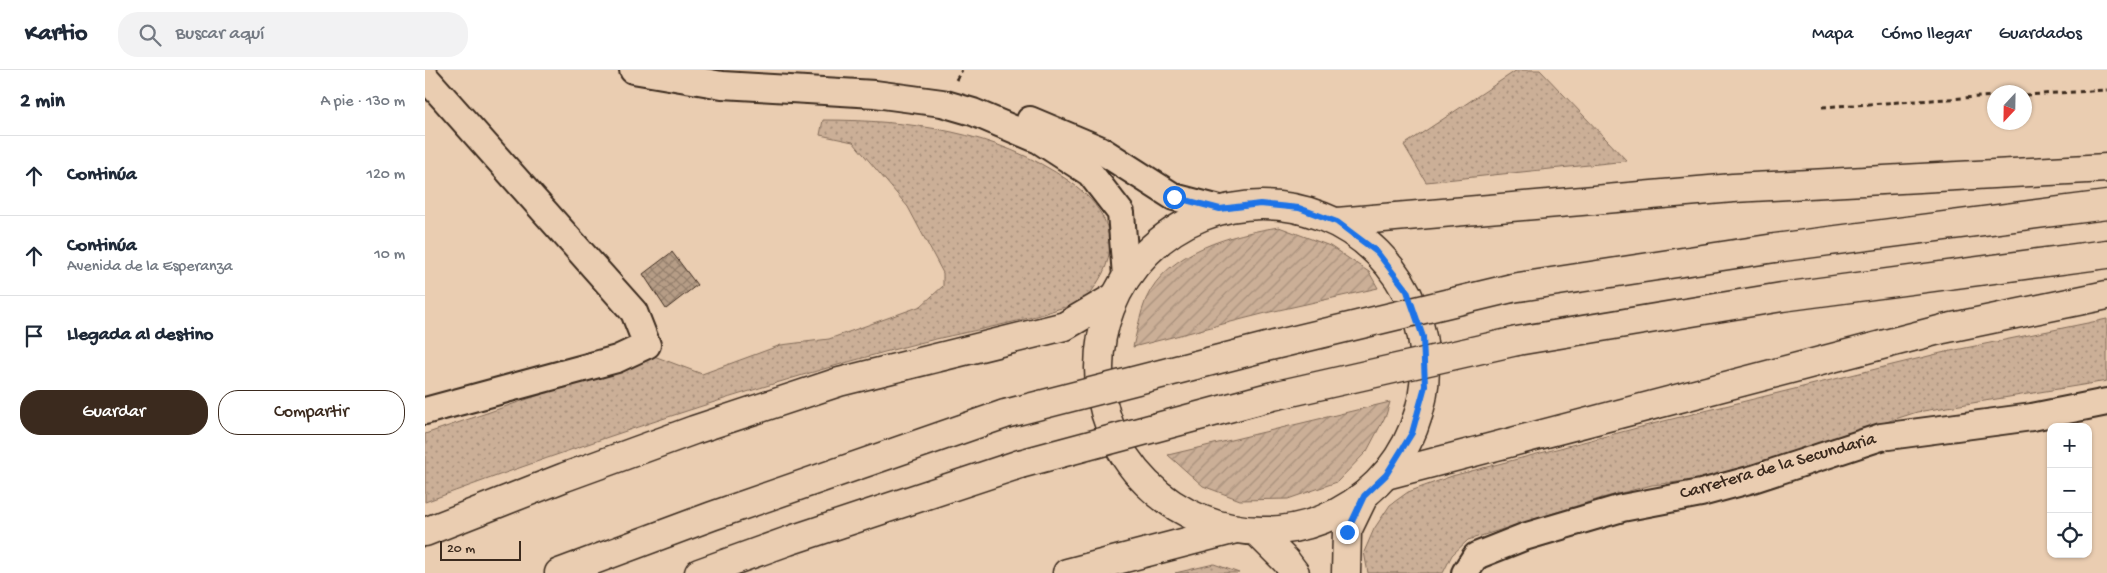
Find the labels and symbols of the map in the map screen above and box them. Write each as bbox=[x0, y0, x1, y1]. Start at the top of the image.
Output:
north arrow bbox=[1987, 85, 2032, 130]
route start bbox=[1163, 186, 1186, 209]
street label: Carretera de la Secundaria bbox=[1678, 429, 1879, 505]
route end bbox=[1336, 521, 1359, 544]
scale bar bbox=[440, 538, 521, 561]

